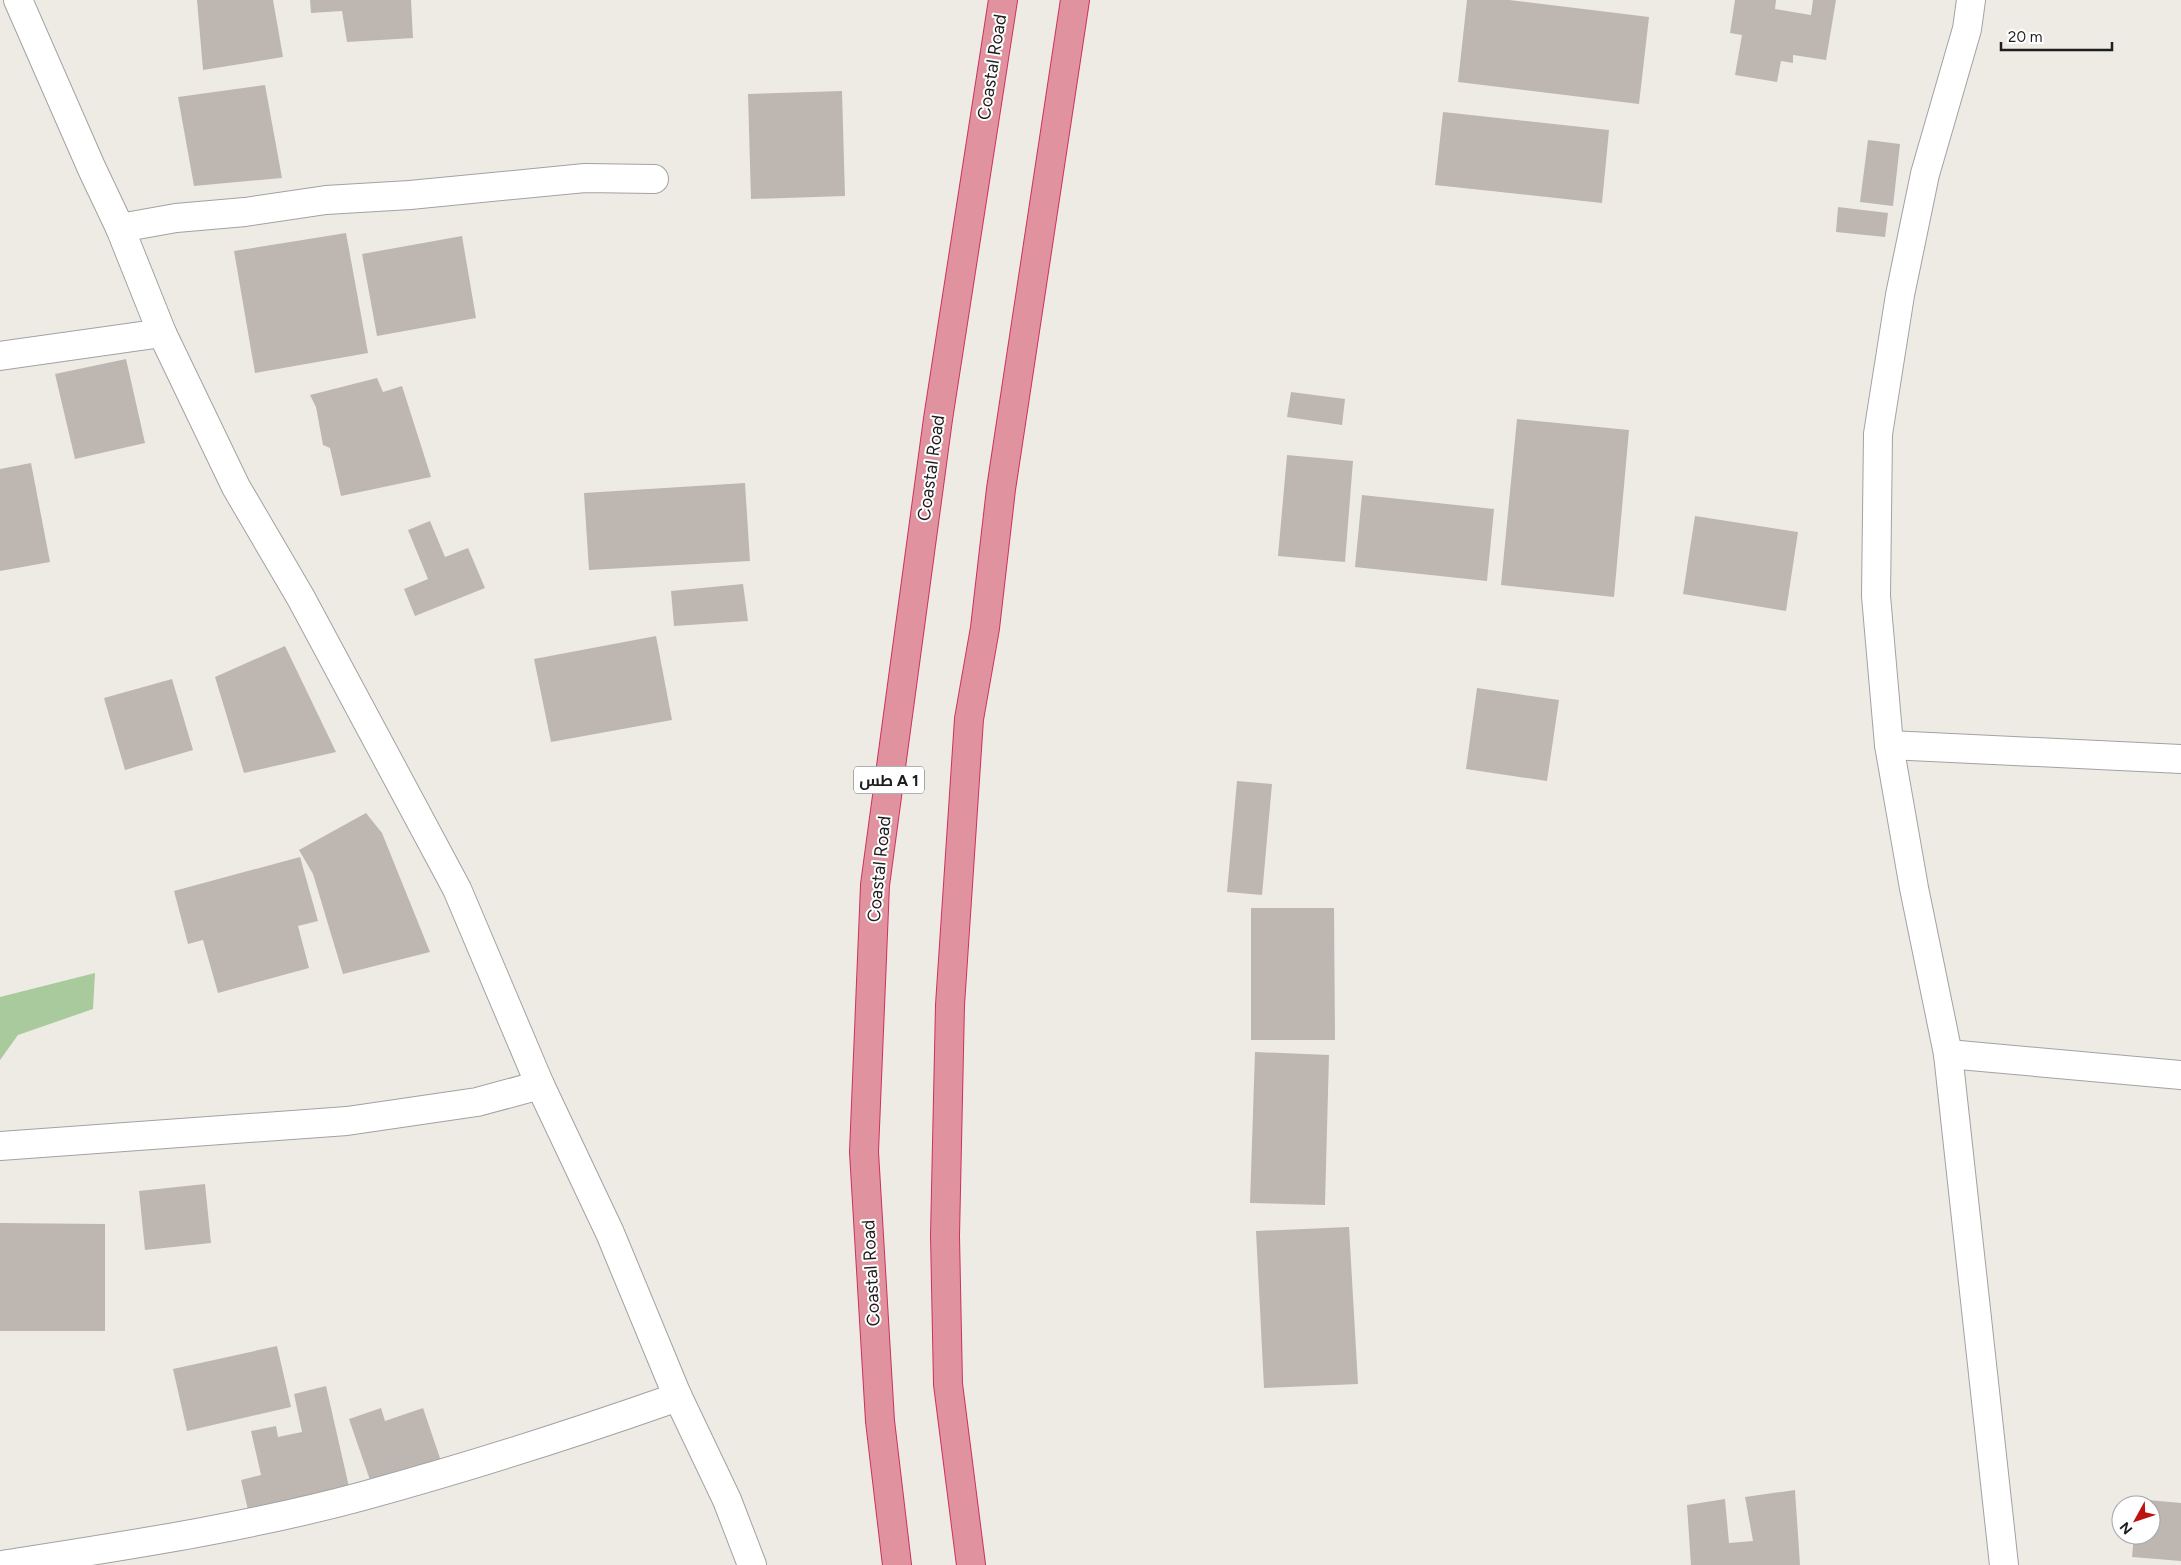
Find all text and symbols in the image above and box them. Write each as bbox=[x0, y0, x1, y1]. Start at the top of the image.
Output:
street label: Coastal Road bbox=[973, 13, 1011, 121]
scale bar bbox=[2001, 20, 2112, 52]
text: 20 m bbox=[2008, 28, 2042, 46]
street label: Coastal Road bbox=[913, 414, 949, 522]
road number: طس A 1 bbox=[854, 766, 924, 794]
street label: Coastal Road bbox=[862, 815, 896, 923]
street label: Coastal Road bbox=[857, 1219, 885, 1327]
north arrow bbox=[2111, 1495, 2161, 1545]
text: N bbox=[2116, 1518, 2136, 1538]

